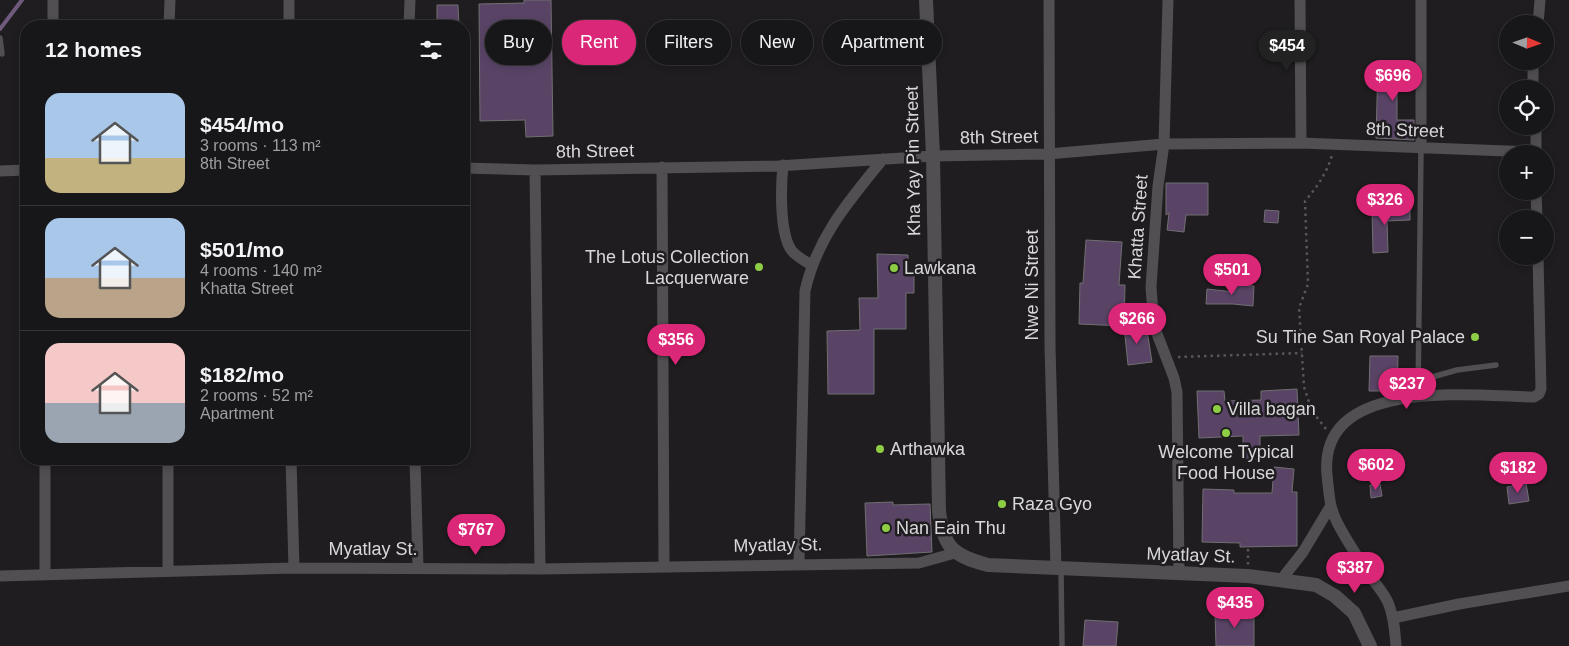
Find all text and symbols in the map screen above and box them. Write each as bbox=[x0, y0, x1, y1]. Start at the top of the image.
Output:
north arrow bbox=[1499, 15, 1554, 70]
map controls bbox=[1499, 15, 1554, 265]
chip: Buy bbox=[485, 20, 552, 65]
chip: Rent bbox=[562, 20, 636, 65]
chip: Filters bbox=[646, 20, 731, 65]
chip: New bbox=[741, 20, 813, 65]
chip: Apartment bbox=[823, 20, 942, 65]
pin: $454 bbox=[1257, 30, 1317, 72]
icon: filters bbox=[417, 36, 445, 64]
text: $454 bbox=[1269, 37, 1305, 54]
text: 12 homes bbox=[45, 38, 142, 61]
pin: $696 bbox=[1363, 59, 1423, 102]
text: $696 bbox=[1375, 67, 1411, 84]
button: locate bbox=[1499, 80, 1554, 135]
street label: Kha Yay Pin Street bbox=[902, 86, 924, 236]
icon: home bbox=[85, 113, 145, 173]
text: $454/mo bbox=[200, 113, 284, 136]
street label: 8th Street bbox=[1366, 119, 1444, 141]
street label: 8th Street bbox=[960, 126, 1038, 148]
text: 3 rooms · 113 m² bbox=[200, 137, 321, 154]
street label: 8th Street bbox=[556, 140, 634, 162]
button: + bbox=[1499, 145, 1554, 200]
text: 8th Street bbox=[200, 155, 269, 172]
street label: Khatta Street bbox=[1124, 174, 1152, 280]
pin: $326 bbox=[1355, 184, 1415, 226]
text: $326 bbox=[1367, 191, 1403, 208]
button: − bbox=[1499, 210, 1554, 265]
street label: Nwe Ni Street bbox=[1022, 229, 1042, 341]
icon: home bbox=[85, 238, 145, 298]
text: $501/mo bbox=[200, 238, 284, 261]
place label: The Lotus Collection Lacquerware bbox=[585, 247, 749, 288]
pin: $501 bbox=[1202, 254, 1262, 296]
place label: Lawkana bbox=[904, 258, 977, 278]
marker: The Lotus Collection Lacquerware bbox=[753, 261, 765, 273]
text: $501 bbox=[1214, 261, 1250, 278]
text: 4 rooms · 140 m² bbox=[200, 262, 322, 279]
marker: Lawkana bbox=[888, 262, 900, 274]
text: Khatta Street bbox=[200, 280, 293, 297]
pin: $266 bbox=[1107, 302, 1167, 345]
text: $266 bbox=[1119, 310, 1155, 327]
pin: $356 bbox=[646, 324, 706, 366]
place label: Su Tine San Royal Palace bbox=[1256, 327, 1465, 347]
text: $356 bbox=[658, 331, 694, 348]
marker: Su Tine San Royal Palace bbox=[1469, 331, 1481, 343]
icon: home bbox=[85, 363, 145, 423]
text: $182/mo bbox=[200, 363, 284, 386]
pin: $237 bbox=[1377, 368, 1437, 410]
text: $237 bbox=[1389, 375, 1425, 392]
text: 2 rooms · 52 m² bbox=[200, 387, 313, 404]
place label: Villa bagan bbox=[1227, 399, 1316, 419]
marker: Villa bagan bbox=[1211, 403, 1223, 415]
text: Apartment bbox=[200, 405, 274, 422]
marker: Welcome Typical Food House bbox=[1220, 427, 1232, 439]
place label: Arthawka bbox=[890, 439, 966, 459]
place label: Welcome Typical Food House bbox=[1158, 442, 1294, 483]
marker: Arthawka bbox=[874, 443, 886, 455]
pin: $602 bbox=[1346, 448, 1406, 491]
pin: $182 bbox=[1488, 452, 1548, 494]
text: $602 bbox=[1358, 456, 1394, 473]
text: $182 bbox=[1500, 459, 1536, 476]
place label: Raza Gyo bbox=[1012, 494, 1092, 514]
marker: Raza Gyo bbox=[996, 498, 1008, 510]
pin: $767 bbox=[446, 514, 506, 556]
place label: Nan Eain Thu bbox=[896, 518, 1006, 538]
text: $767 bbox=[458, 521, 494, 538]
marker: Nan Eain Thu bbox=[880, 522, 892, 534]
street label: Myatlay St. bbox=[733, 534, 823, 556]
street label: Myatlay St. bbox=[328, 539, 418, 559]
street label: Myatlay St. bbox=[1146, 543, 1236, 567]
pin: $387 bbox=[1325, 552, 1385, 594]
text: $387 bbox=[1337, 559, 1373, 576]
pin: $435 bbox=[1205, 586, 1265, 629]
text: $435 bbox=[1217, 594, 1253, 611]

